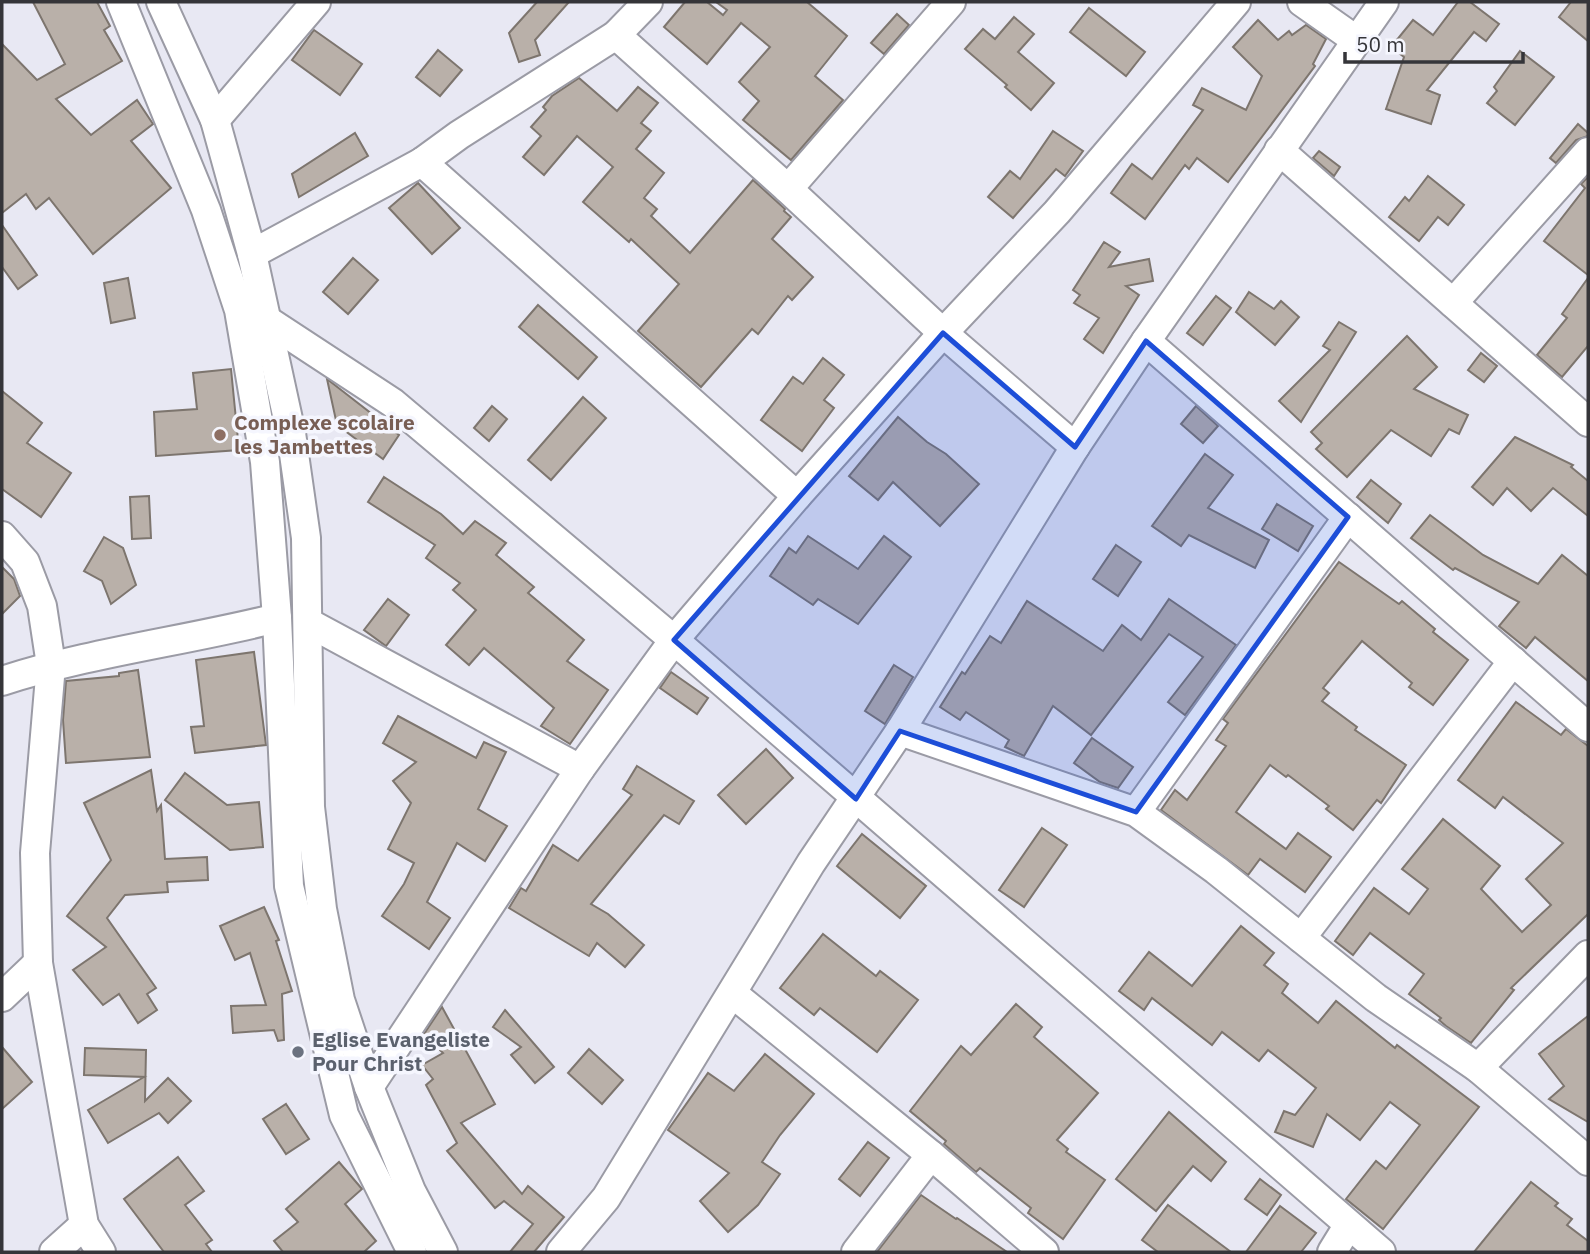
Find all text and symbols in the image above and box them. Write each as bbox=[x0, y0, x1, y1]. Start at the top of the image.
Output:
scale bar bbox=[1345, 21, 1524, 65]
text: 50 m bbox=[1356, 30, 1405, 58]
place label: Complexe scolaire les Jambettes bbox=[234, 408, 415, 460]
marker: Complexe scolaire les Jambettes bbox=[212, 427, 228, 443]
place label: Eglise Evangeliste Pour Christ bbox=[312, 1025, 490, 1077]
marker: Eglise Evangeliste Pour Christ bbox=[290, 1044, 306, 1060]

